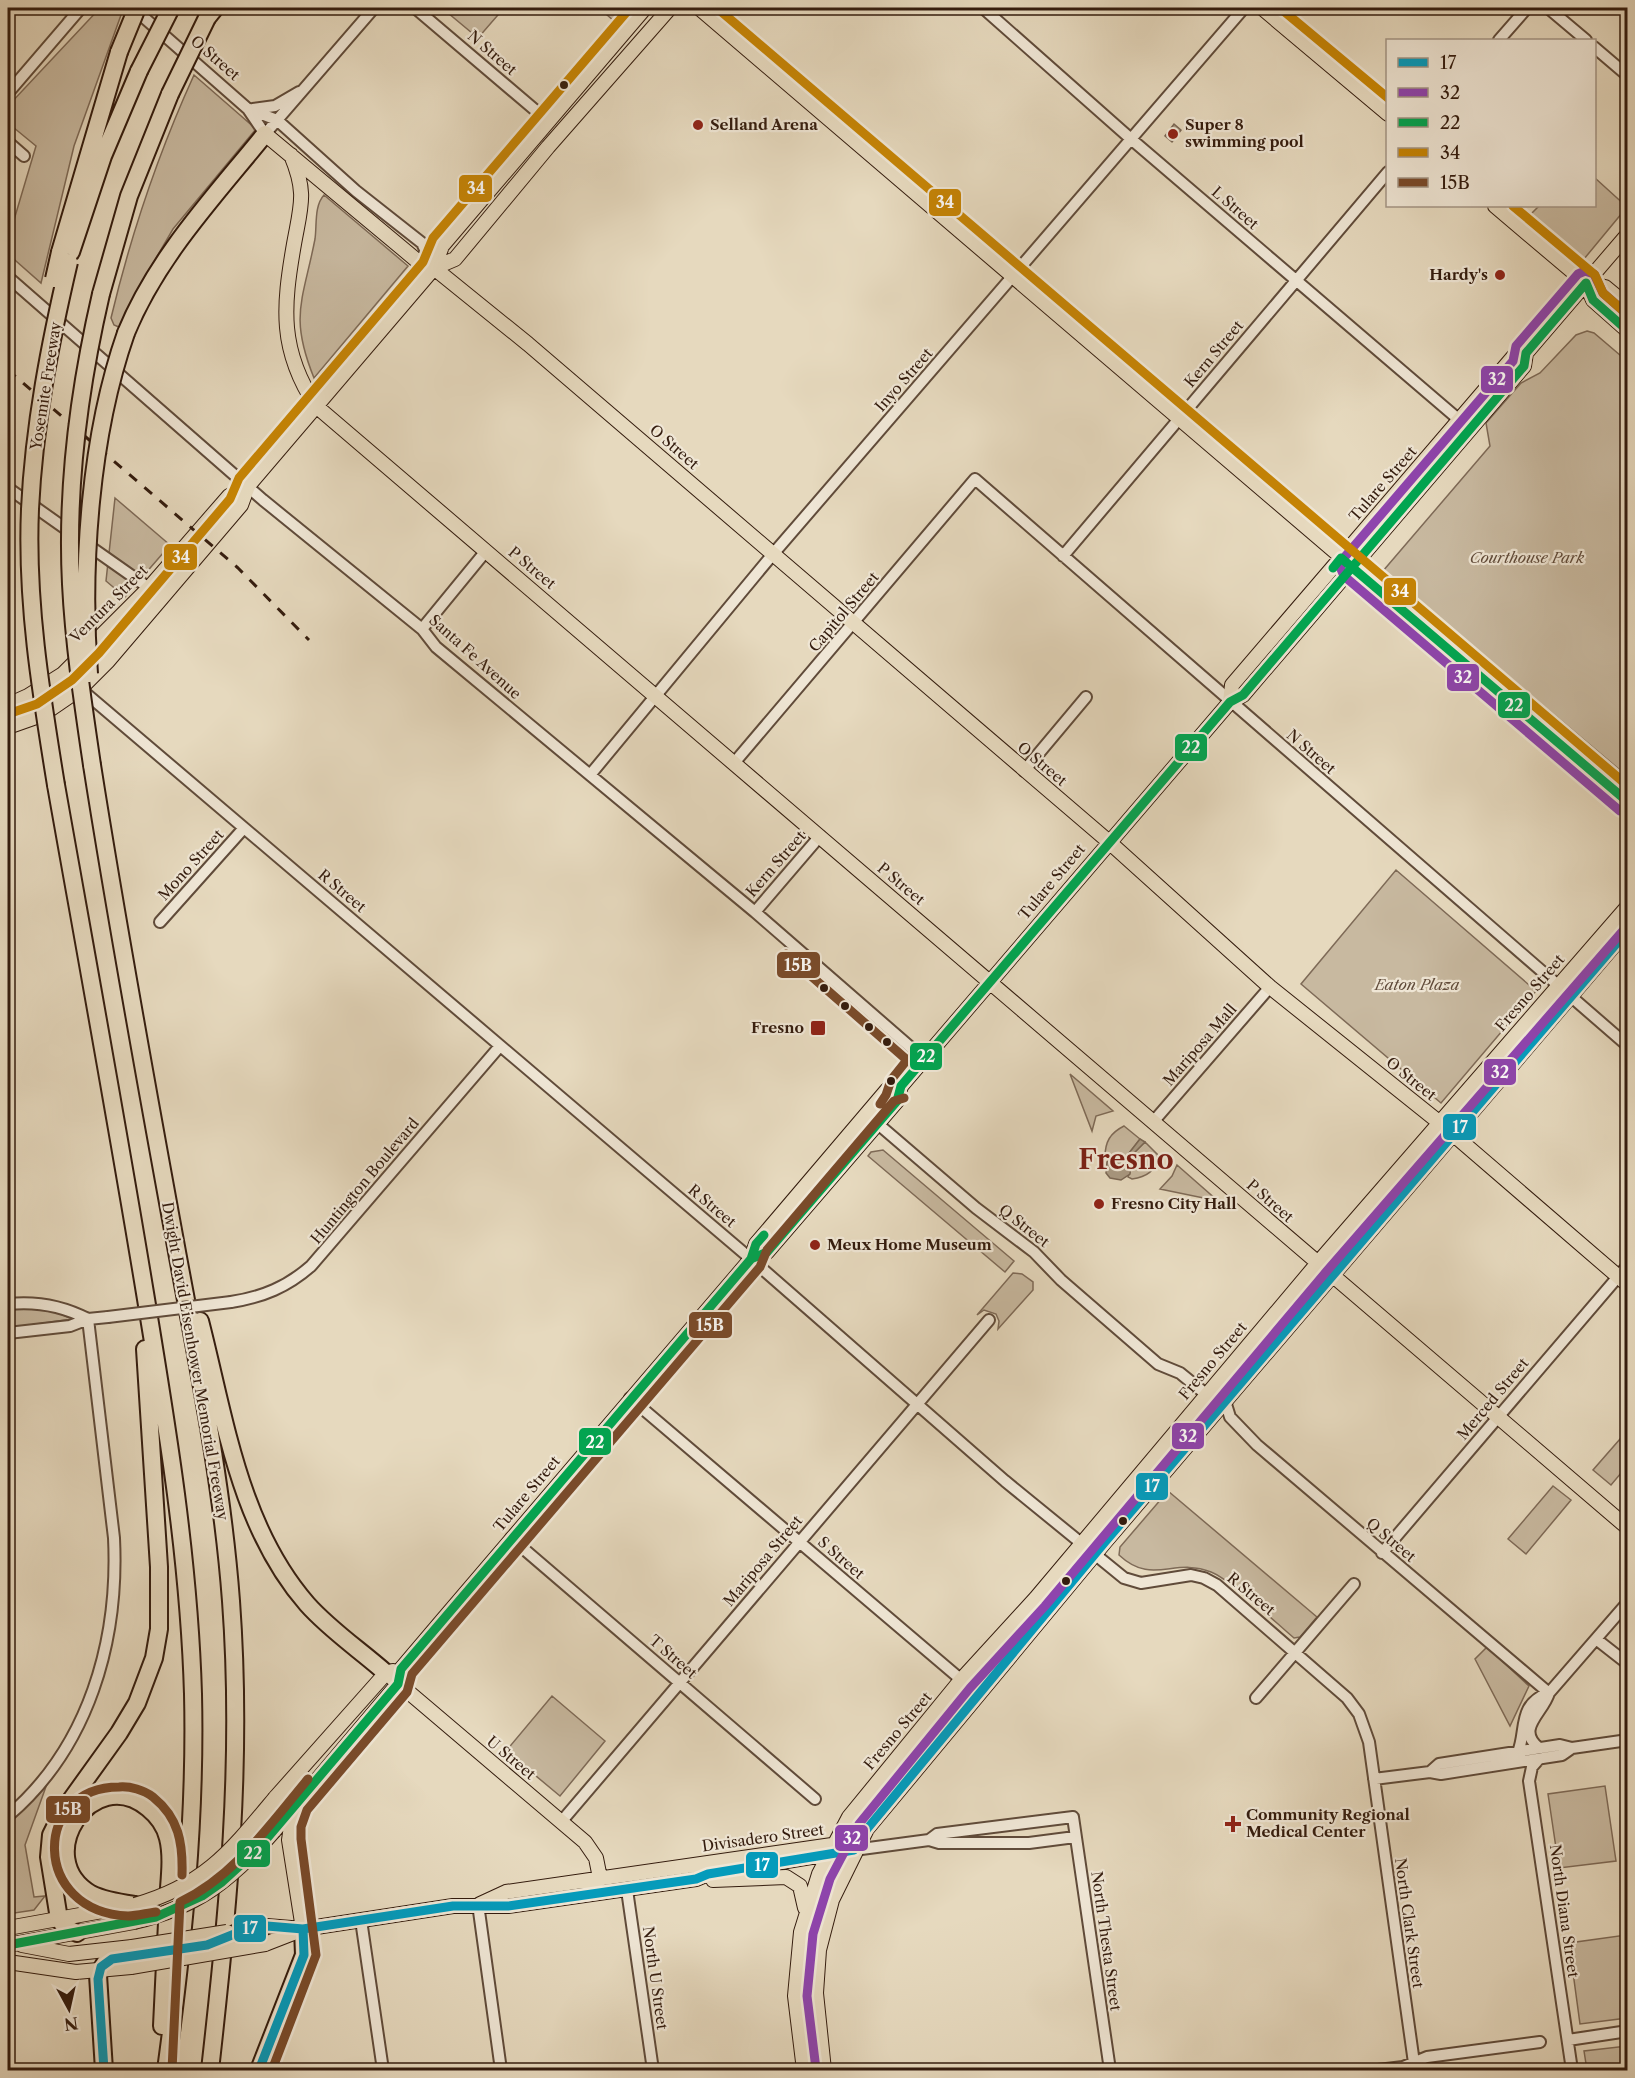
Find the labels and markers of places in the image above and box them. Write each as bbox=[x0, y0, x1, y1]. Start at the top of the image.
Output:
unlabelled marker bbox=[558, 79, 570, 91]
place label: Selland Arena bbox=[710, 115, 818, 134]
place label: Super 8 swimming pool bbox=[1185, 115, 1304, 151]
marker: Selland Arena bbox=[691, 118, 705, 132]
marker: Super 8 swimming pool bbox=[1166, 127, 1180, 141]
place label: Hardy's bbox=[1429, 265, 1488, 284]
marker: Hardy's bbox=[1493, 268, 1507, 282]
unlabelled marker bbox=[818, 982, 830, 994]
unlabelled marker bbox=[839, 1000, 851, 1012]
place label: Fresno bbox=[751, 1018, 804, 1037]
marker: Fresno bbox=[809, 1019, 827, 1037]
unlabelled marker bbox=[863, 1021, 875, 1033]
unlabelled marker bbox=[881, 1036, 893, 1048]
unlabelled marker bbox=[885, 1075, 897, 1087]
place label: Fresno City Hall bbox=[1111, 1194, 1237, 1213]
marker: Fresno City Hall bbox=[1092, 1197, 1106, 1211]
place label: Meux Home Museum bbox=[827, 1235, 992, 1254]
marker: Meux Home Museum bbox=[808, 1238, 822, 1252]
unlabelled marker bbox=[1117, 1515, 1129, 1527]
unlabelled marker bbox=[1060, 1575, 1072, 1587]
place label: Community Regional Medical Center bbox=[1246, 1805, 1410, 1841]
marker: Community Regional Medical Center bbox=[1224, 1815, 1242, 1833]

